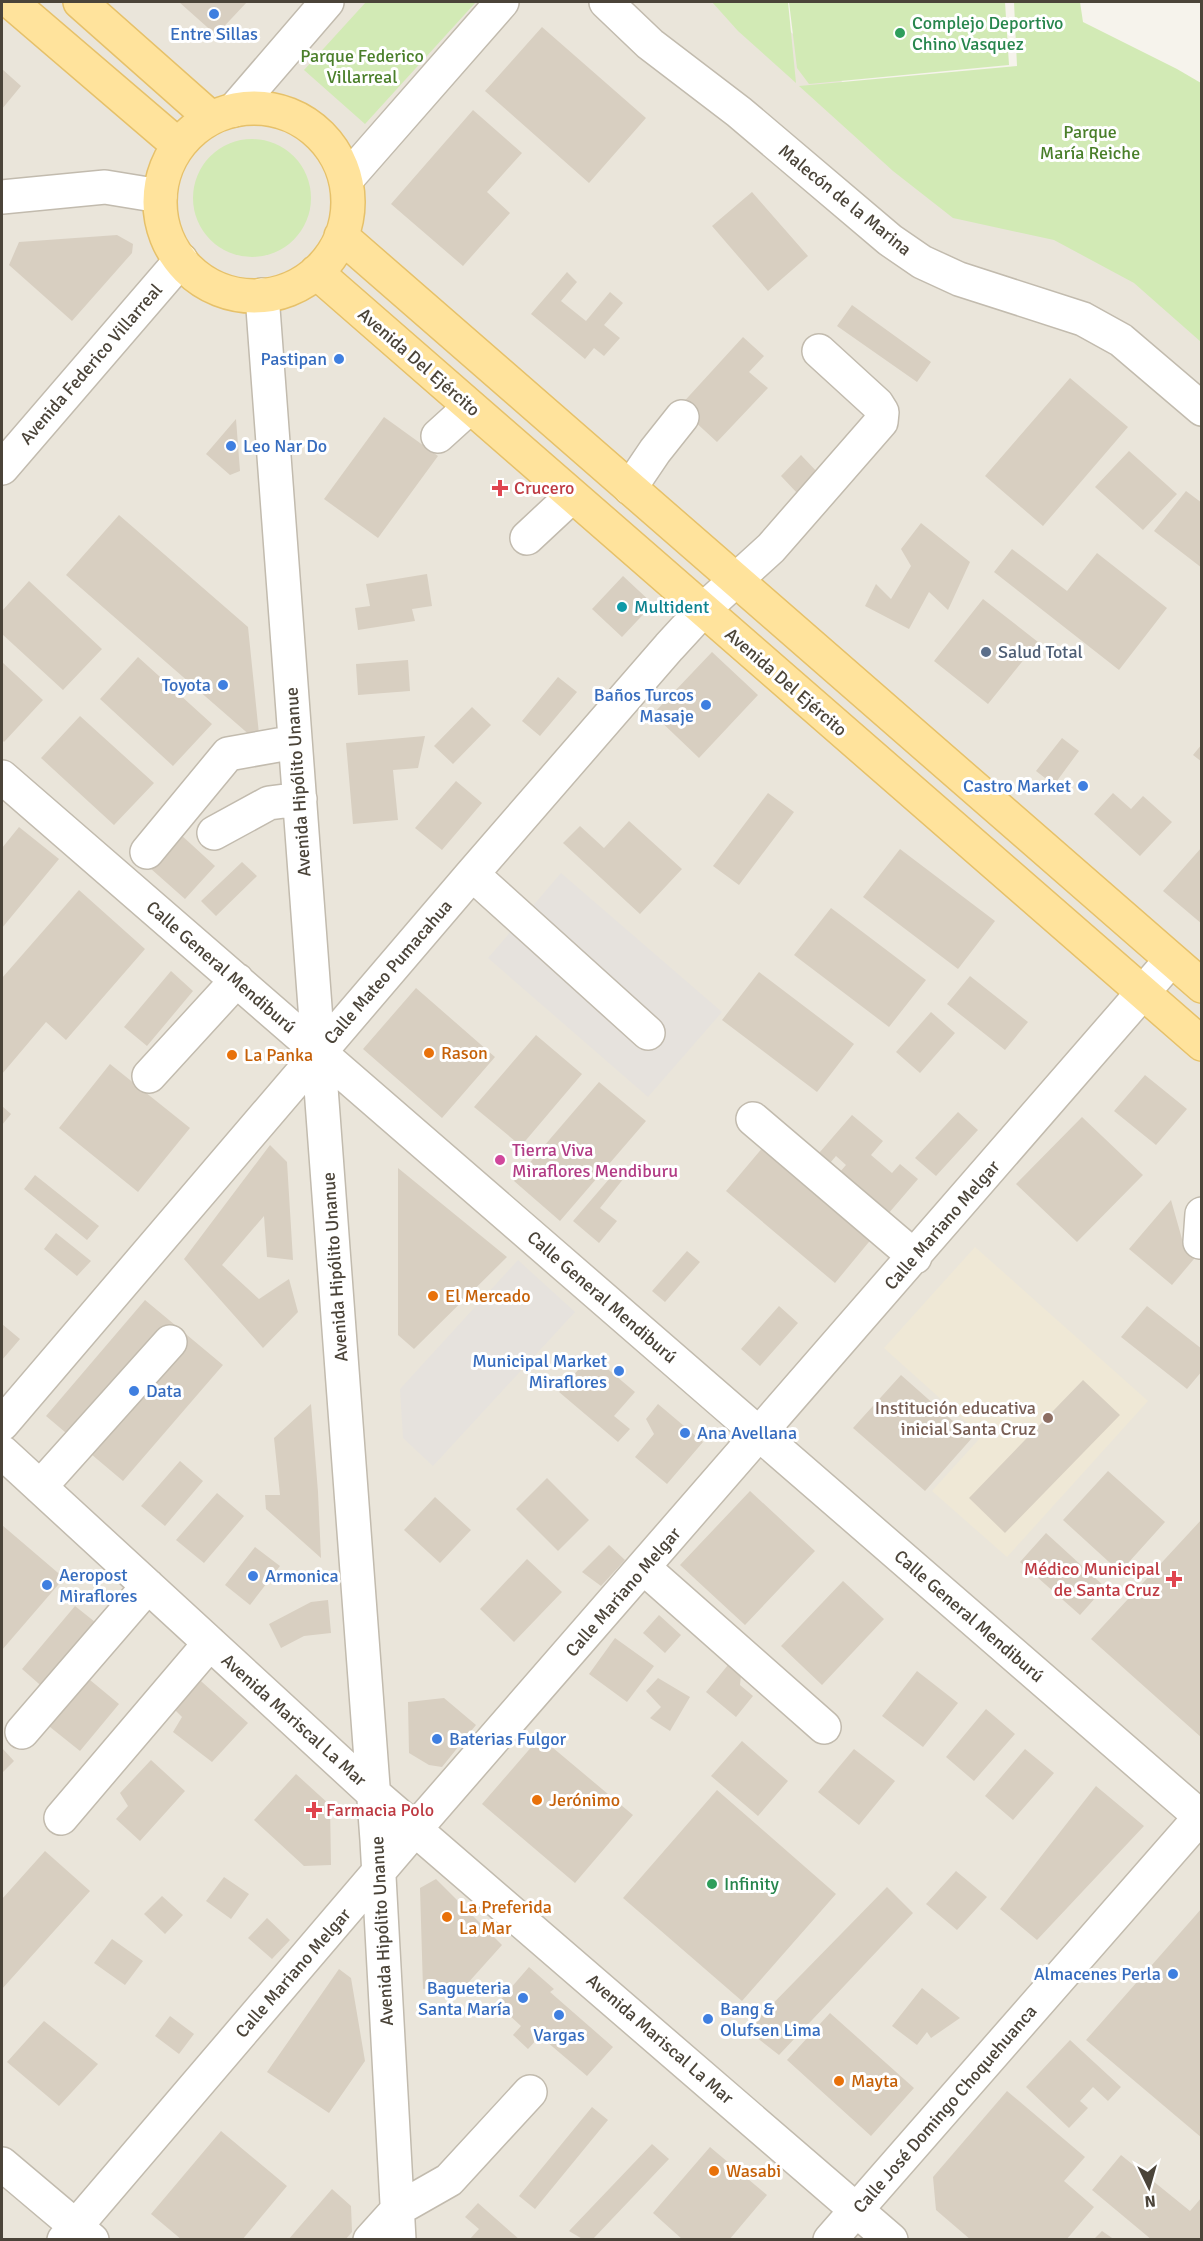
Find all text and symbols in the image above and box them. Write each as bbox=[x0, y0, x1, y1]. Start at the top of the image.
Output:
marker: Entre Sillas bbox=[207, 7, 221, 21]
place label: Complejo Deportivo Chino Vasquez bbox=[912, 12, 1063, 55]
place label: Entre Sillas bbox=[170, 23, 258, 45]
marker: Complejo Deportivo Chino Vasquez bbox=[893, 26, 907, 40]
park label: Parque Federico Villarreal bbox=[300, 45, 424, 88]
park label: Parque María Reiche bbox=[1040, 121, 1140, 164]
street label: Malecón de la Marina bbox=[774, 140, 916, 260]
street label: Avenida Federico Villarreal bbox=[15, 279, 167, 449]
street label: Avenida Del Ejército bbox=[354, 303, 484, 421]
place label: Pastipan bbox=[260, 348, 327, 370]
marker: Pastipan bbox=[332, 352, 346, 366]
place label: Leo Nar Do bbox=[243, 435, 327, 457]
marker: Leo Nar Do bbox=[224, 439, 238, 453]
place label: Crucero bbox=[514, 477, 574, 499]
marker: Crucero bbox=[491, 479, 509, 497]
place label: Multident bbox=[634, 596, 709, 618]
marker: Multident bbox=[615, 600, 629, 614]
street label: Avenida Del Ejército bbox=[721, 623, 851, 741]
place label: Salud Total bbox=[998, 641, 1083, 663]
marker: Salud Total bbox=[979, 645, 993, 659]
place label: Toyota bbox=[162, 674, 211, 696]
marker: Toyota bbox=[216, 678, 230, 692]
place label: Baños Turcos Masaje bbox=[594, 684, 694, 727]
street label: Avenida Hipólito Unanue bbox=[280, 686, 316, 878]
marker: Baños Turcos Masaje bbox=[699, 698, 713, 712]
place label: Castro Market bbox=[963, 775, 1071, 797]
marker: Castro Market bbox=[1076, 779, 1090, 793]
street label: Calle Mateo Pumacahua bbox=[319, 895, 457, 1049]
street label: Calle General Mendiburú bbox=[142, 896, 300, 1038]
place label: Rason bbox=[441, 1042, 488, 1064]
place label: La Panka bbox=[244, 1044, 313, 1066]
marker: Rason bbox=[422, 1046, 436, 1060]
marker: La Panka bbox=[225, 1048, 239, 1062]
place label: Tierra Viva Miraflores Mendiburu bbox=[512, 1139, 678, 1182]
marker: Tierra Viva Miraflores Mendiburu bbox=[493, 1153, 507, 1167]
street label: Calle Mariano Melgar bbox=[880, 1155, 1005, 1294]
street label: Avenida Hipólito Unanue bbox=[317, 1171, 353, 1363]
street label: Calle General Mendiburú bbox=[523, 1226, 681, 1368]
place label: El Mercado bbox=[445, 1285, 531, 1307]
marker: El Mercado bbox=[426, 1289, 440, 1303]
place label: Municipal Market Miraflores bbox=[472, 1350, 607, 1393]
marker: Municipal Market Miraflores bbox=[612, 1364, 626, 1378]
place label: Data bbox=[146, 1380, 182, 1402]
marker: Data bbox=[127, 1384, 141, 1398]
place label: Institución educativa inicial Santa Cruz bbox=[875, 1397, 1036, 1440]
marker: Institución educativa inicial Santa Cruz bbox=[1041, 1411, 1055, 1425]
place label: Ana Avellana bbox=[697, 1422, 797, 1444]
marker: Ana Avellana bbox=[678, 1426, 692, 1440]
street label: Calle Mariano Melgar bbox=[561, 1522, 686, 1661]
street label: Calle General Mendiburú bbox=[890, 1545, 1048, 1687]
place label: Médico Municipal de Santa Cruz bbox=[1024, 1558, 1160, 1601]
place label: Aeropost Miraflores bbox=[59, 1564, 138, 1607]
place label: Armonica bbox=[265, 1565, 339, 1587]
marker: Armonica bbox=[246, 1569, 260, 1583]
marker: Médico Municipal de Santa Cruz bbox=[1165, 1570, 1183, 1588]
marker: Aeropost Miraflores bbox=[40, 1578, 54, 1592]
street label: Avenida Mariscal La Mar bbox=[217, 1649, 371, 1791]
place label: Baterias Fulgor bbox=[449, 1728, 567, 1750]
marker: Baterias Fulgor bbox=[430, 1732, 444, 1746]
place label: Jerónimo bbox=[549, 1789, 620, 1811]
marker: Jerónimo bbox=[530, 1793, 544, 1807]
place label: Farmacia Polo bbox=[326, 1799, 434, 1821]
marker: Farmacia Polo bbox=[307, 1803, 321, 1817]
street label: Avenida Hipólito Unanue bbox=[366, 1836, 398, 2026]
place label: Infinity bbox=[724, 1873, 780, 1895]
marker: Infinity bbox=[705, 1877, 719, 1891]
place label: La Preferida La Mar bbox=[459, 1896, 552, 1939]
street label: Calle Mariano Melgar bbox=[231, 1903, 356, 2042]
marker: La Preferida La Mar bbox=[440, 1910, 454, 1924]
place label: Almacenes Perla bbox=[1034, 1963, 1161, 1985]
marker: Almacenes Perla bbox=[1166, 1967, 1180, 1981]
street label: Avenida Mariscal La Mar bbox=[582, 1969, 738, 2109]
place label: Bagueteria Santa María bbox=[418, 1977, 511, 2020]
marker: Bagueteria Santa María bbox=[516, 1991, 530, 2005]
place label: Bang & Olufsen Lima bbox=[720, 1998, 821, 2041]
street label: Calle José Domingo Choquehuanca bbox=[849, 2000, 1041, 2218]
marker: Vargas bbox=[552, 2008, 566, 2022]
marker: Bang & Olufsen Lima bbox=[701, 2012, 715, 2026]
place label: Vargas bbox=[533, 2024, 585, 2046]
place label: Mayta bbox=[851, 2070, 898, 2092]
marker: Mayta bbox=[832, 2074, 846, 2088]
north arrow bbox=[1119, 2157, 1179, 2217]
place label: Wasabi bbox=[726, 2160, 781, 2182]
marker: Wasabi bbox=[707, 2164, 721, 2178]
text: N bbox=[1144, 2190, 1157, 2211]

